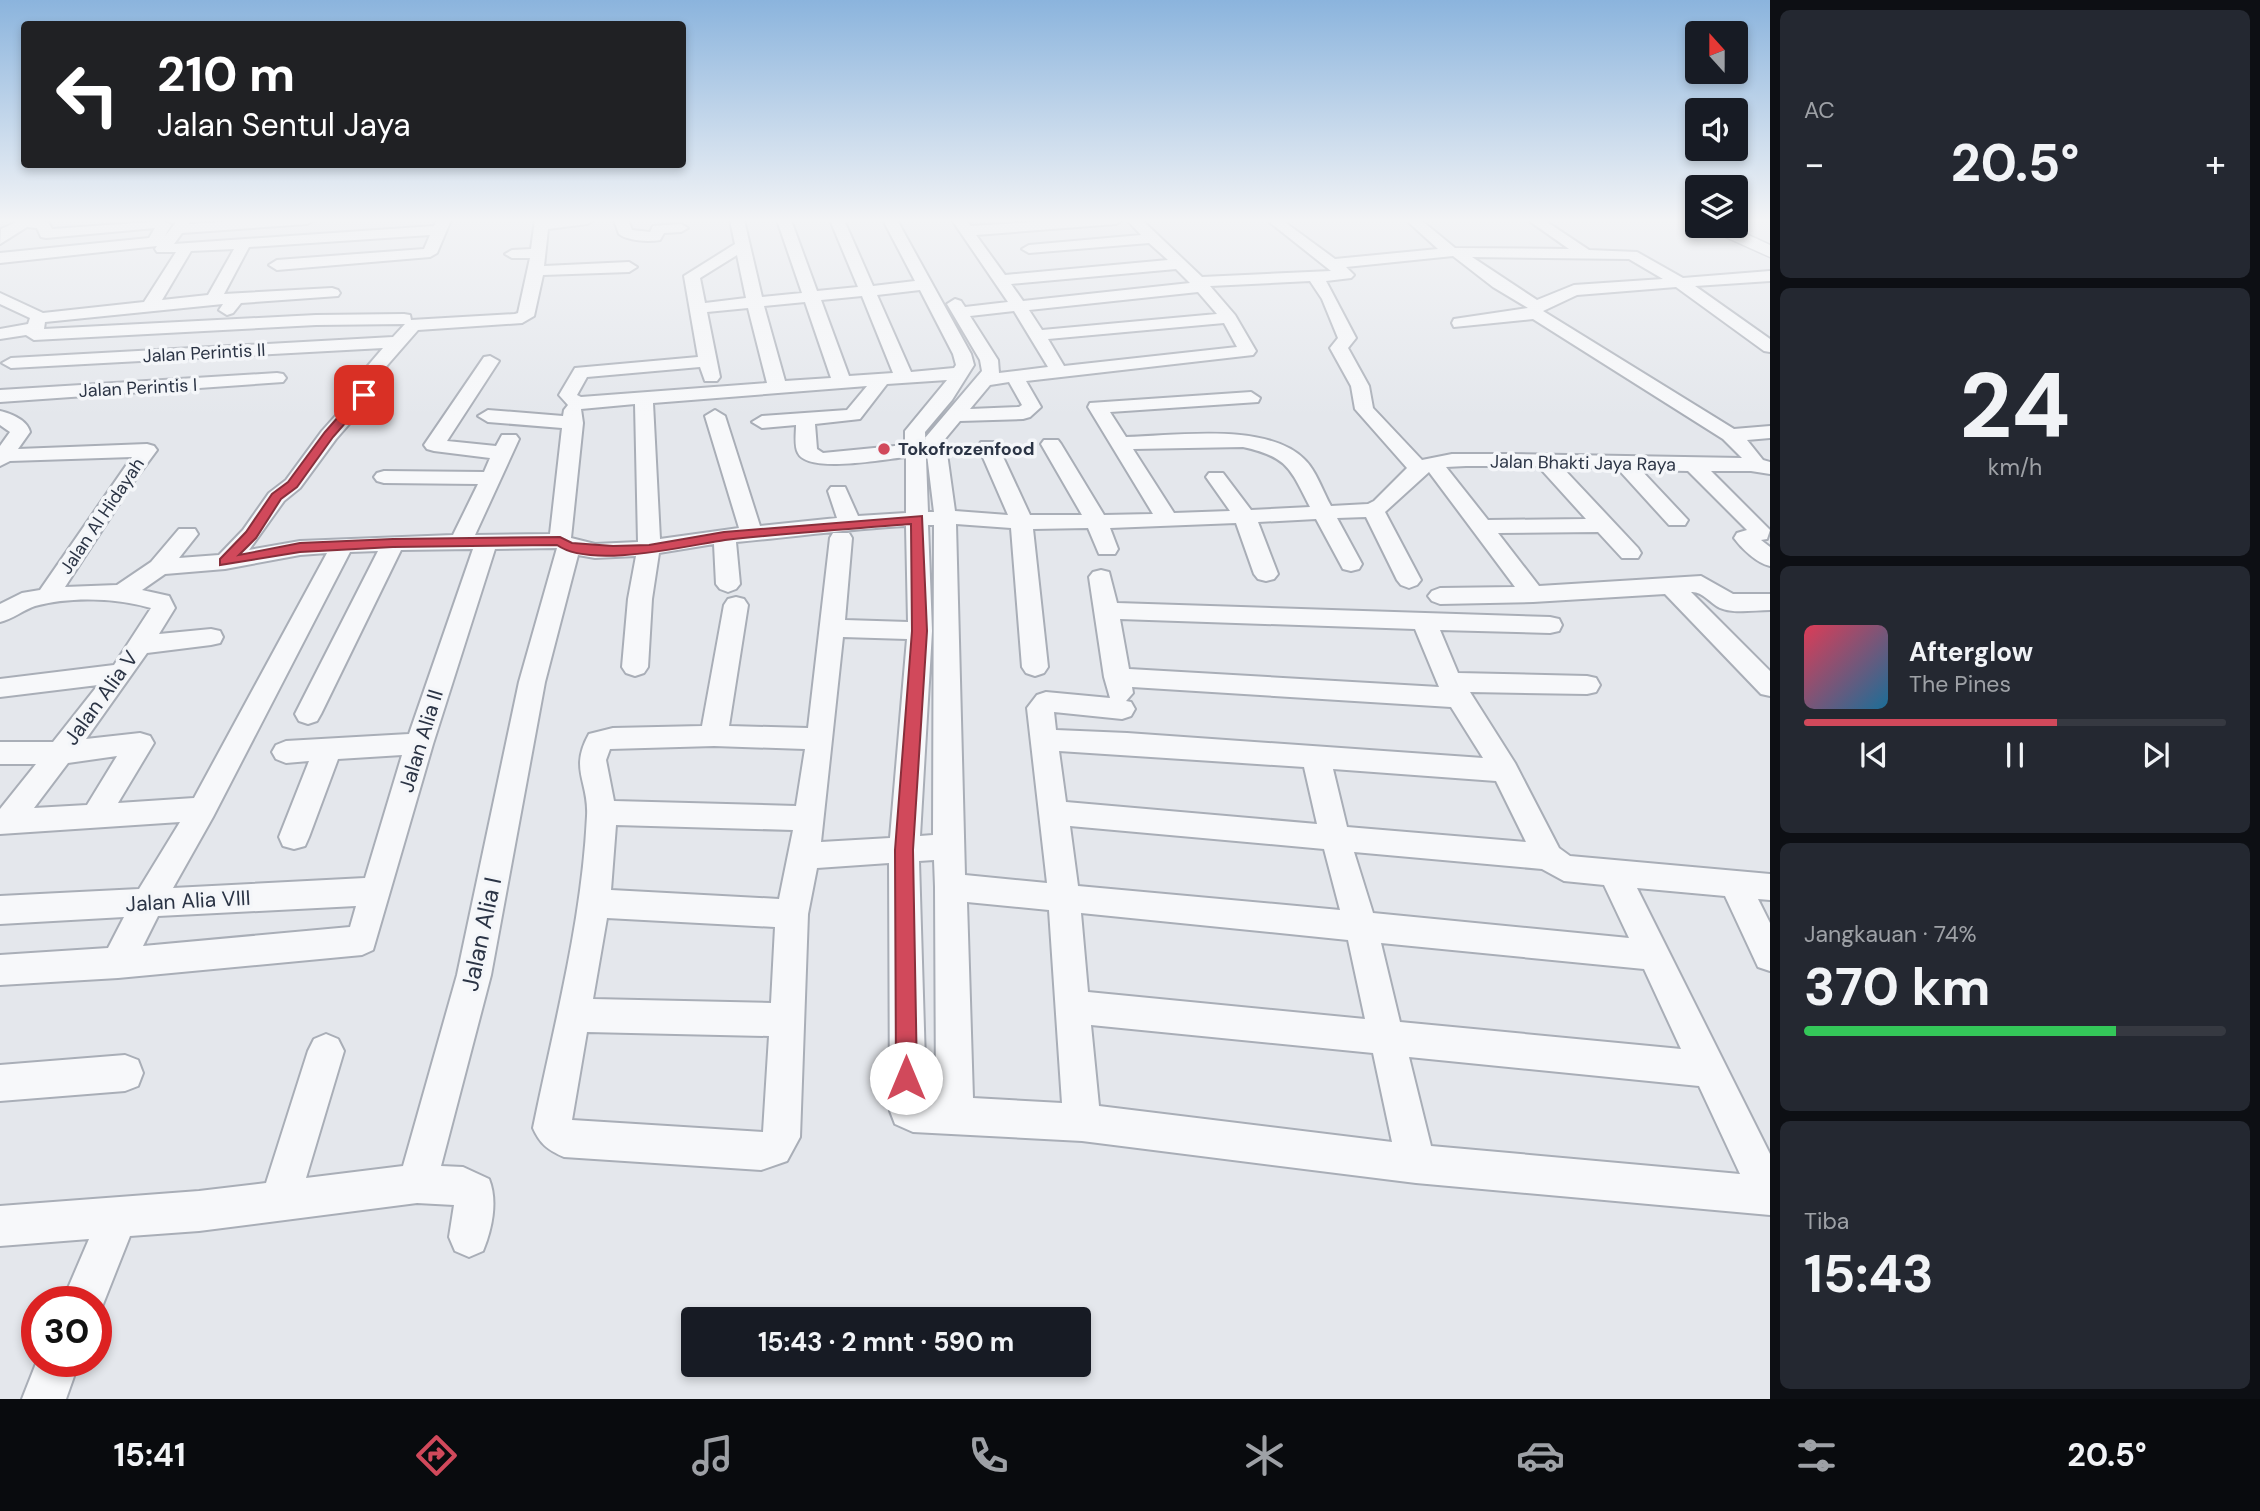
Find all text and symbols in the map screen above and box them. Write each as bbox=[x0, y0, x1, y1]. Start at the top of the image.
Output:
north arrow bbox=[1685, 21, 1748, 84]
map controls bbox=[1685, 21, 1748, 238]
text: 210 m bbox=[157, 42, 295, 106]
icon: left bbox=[42, 49, 133, 140]
text: AC bbox=[1804, 95, 1835, 125]
button: sound bbox=[1685, 98, 1748, 161]
text: Jalan Sentul Jaya bbox=[157, 104, 411, 146]
text: 20.5° bbox=[1951, 129, 2079, 197]
text: − bbox=[1804, 139, 1825, 189]
text: + bbox=[2205, 139, 2226, 189]
button: layers bbox=[1685, 175, 1748, 238]
street label: Jalan Perintis II bbox=[142, 338, 266, 368]
text: 24 bbox=[1959, 347, 2071, 465]
pin bbox=[334, 365, 394, 425]
street label: Jalan Perintis I bbox=[78, 373, 198, 403]
icon: arrive bbox=[345, 376, 383, 414]
place label: Tokofrozenfood bbox=[898, 437, 1034, 461]
marker: Tokofrozenfood bbox=[876, 441, 892, 457]
street label: Jalan Bhakti Jaya Raya bbox=[1490, 449, 1676, 477]
text: km/h bbox=[1988, 452, 2042, 482]
street label: Jalan Al Hidayah bbox=[54, 453, 150, 579]
text: Afterglow bbox=[1909, 635, 2033, 669]
street label: Jalan Alia V bbox=[57, 645, 145, 751]
text: The Pines bbox=[1909, 669, 2011, 699]
street label: Jalan Alia II bbox=[392, 686, 450, 796]
icon: previous bbox=[1855, 736, 1893, 774]
icon: pause bbox=[1996, 736, 2034, 774]
icon: next bbox=[2137, 736, 2175, 774]
street label: Jalan Alia I bbox=[454, 874, 508, 994]
street label: Jalan Alia VIII bbox=[125, 884, 251, 918]
text: Jangkauan · 74% bbox=[1804, 919, 1977, 949]
text: 370 km bbox=[1804, 953, 1990, 1021]
position arrow bbox=[869, 1041, 943, 1115]
text: Tiba bbox=[1804, 1206, 1849, 1236]
text: 15:43 bbox=[1804, 1240, 1934, 1308]
speed limit sign: 30 bbox=[21, 1286, 112, 1377]
text: 15:43 · 2 mnt · 590 m bbox=[758, 1325, 1014, 1359]
icon: directions bbox=[412, 1431, 461, 1480]
icon: music bbox=[688, 1431, 737, 1480]
icon: phone bbox=[964, 1431, 1013, 1480]
icon: climate bbox=[1240, 1431, 1289, 1480]
icon: car bbox=[1516, 1431, 1565, 1480]
icon: filters bbox=[1792, 1431, 1841, 1480]
text: 15:41 bbox=[113, 1434, 186, 1476]
text: 20.5° bbox=[2067, 1434, 2147, 1476]

